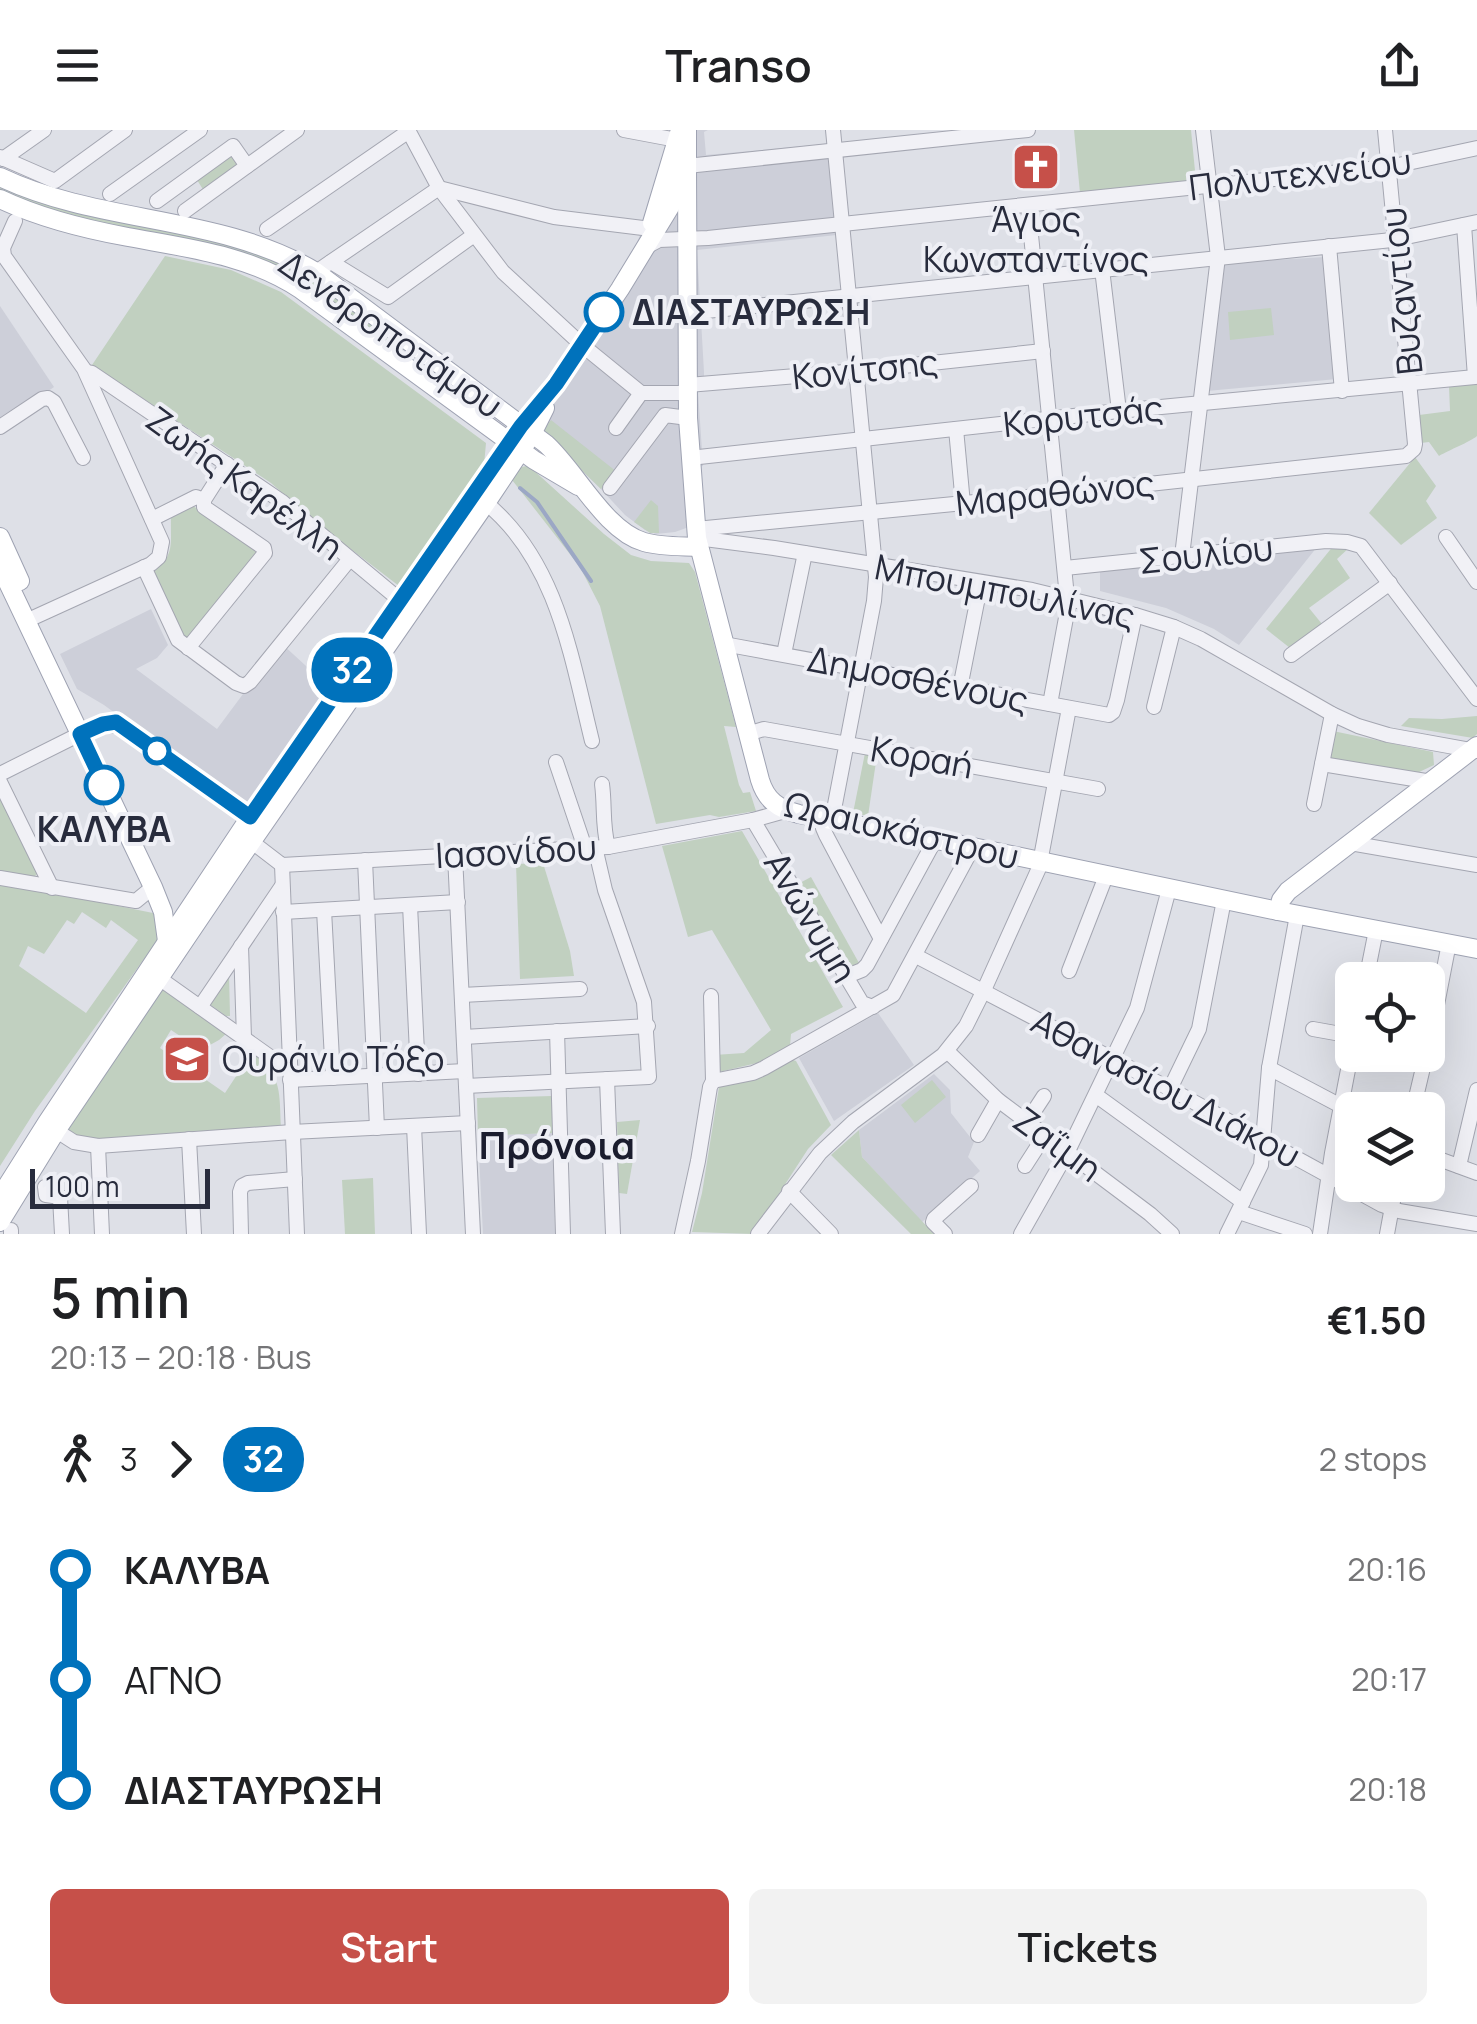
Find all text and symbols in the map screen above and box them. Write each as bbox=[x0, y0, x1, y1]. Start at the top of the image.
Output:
text: Transo bbox=[665, 34, 812, 96]
icon: menu bbox=[50, 38, 105, 93]
icon: share bbox=[1372, 38, 1427, 93]
street label: Πολυτεχνείου bbox=[1186, 137, 1414, 211]
church icon: Άγιος Κωνσταντίνος bbox=[1010, 141, 1062, 193]
place label: Άγιος Κωνσταντίνος bbox=[923, 195, 1149, 283]
street label: Βυζαντίου bbox=[1368, 205, 1434, 377]
street label: Δενδροποτάμου bbox=[270, 239, 512, 429]
place label: ΔΙΑΣΤΑΥΡΩΣΗ bbox=[632, 288, 870, 336]
marker: ΔΙΑΣΤΑΥΡΩΣΗ bbox=[585, 293, 623, 331]
street label: Κονίτσης bbox=[790, 337, 940, 401]
street label: Κορυτσάς bbox=[1001, 384, 1165, 448]
street label: Ζωής Καρέλλη bbox=[137, 395, 353, 571]
street label: Μαραθώνος bbox=[953, 459, 1157, 527]
street label: Σουλίου bbox=[1136, 523, 1276, 585]
street label: Μπουμπουλίνας bbox=[871, 542, 1139, 640]
street label: Δημοσθένους bbox=[804, 634, 1032, 724]
line badge: 32 bbox=[307, 638, 397, 702]
text: 32 bbox=[331, 646, 373, 694]
street label: Κοραή bbox=[867, 724, 977, 790]
unlabelled marker bbox=[144, 738, 170, 764]
marker: ΚΑΛΥΒΑ bbox=[85, 766, 123, 804]
street label: Ωραιοκάστρου bbox=[780, 780, 1024, 880]
place label: ΚΑΛΥΒΑ bbox=[37, 805, 171, 853]
street label: Ιασονίδου bbox=[434, 823, 598, 879]
street label: Ανώνυμη bbox=[753, 843, 869, 991]
map controls bbox=[1335, 962, 1445, 1202]
button: locate bbox=[1335, 962, 1445, 1072]
street label: Αθανασίου Διάκου bbox=[1023, 997, 1309, 1179]
school or university icon: Ουράνιο Τόξο bbox=[161, 1033, 213, 1085]
place label: Ουράνιο Τόξο bbox=[222, 1035, 444, 1083]
button: layers bbox=[1335, 1092, 1445, 1202]
street label: Ζαΐμη bbox=[1004, 1096, 1112, 1192]
district label: Πρόνοια bbox=[479, 1118, 635, 1170]
scale bar bbox=[30, 1164, 210, 1208]
text: 100 m bbox=[45, 1167, 119, 1205]
text: 5 min bbox=[50, 1259, 190, 1335]
text: €1.50 bbox=[1327, 1293, 1427, 1345]
text: 20:13 – 20:18 · Bus bbox=[50, 1335, 311, 1379]
icon: walk bbox=[50, 1432, 105, 1487]
icon: forward bbox=[153, 1432, 208, 1487]
text: 32 bbox=[243, 1435, 284, 1483]
text: 3 bbox=[120, 1437, 138, 1481]
text: 2 stops bbox=[1319, 1437, 1427, 1481]
text: ΚΑΛΥΒΑ bbox=[124, 1543, 270, 1595]
text: 20:16 bbox=[1347, 1547, 1427, 1591]
text: ΑΓΝΟ bbox=[124, 1653, 222, 1705]
text: 20:17 bbox=[1351, 1657, 1427, 1701]
text: ΔΙΑΣΤΑΥΡΩΣΗ bbox=[124, 1763, 383, 1815]
text: 20:18 bbox=[1349, 1767, 1427, 1811]
button: Start bbox=[50, 1889, 729, 2004]
button: Tickets bbox=[749, 1889, 1427, 2004]

